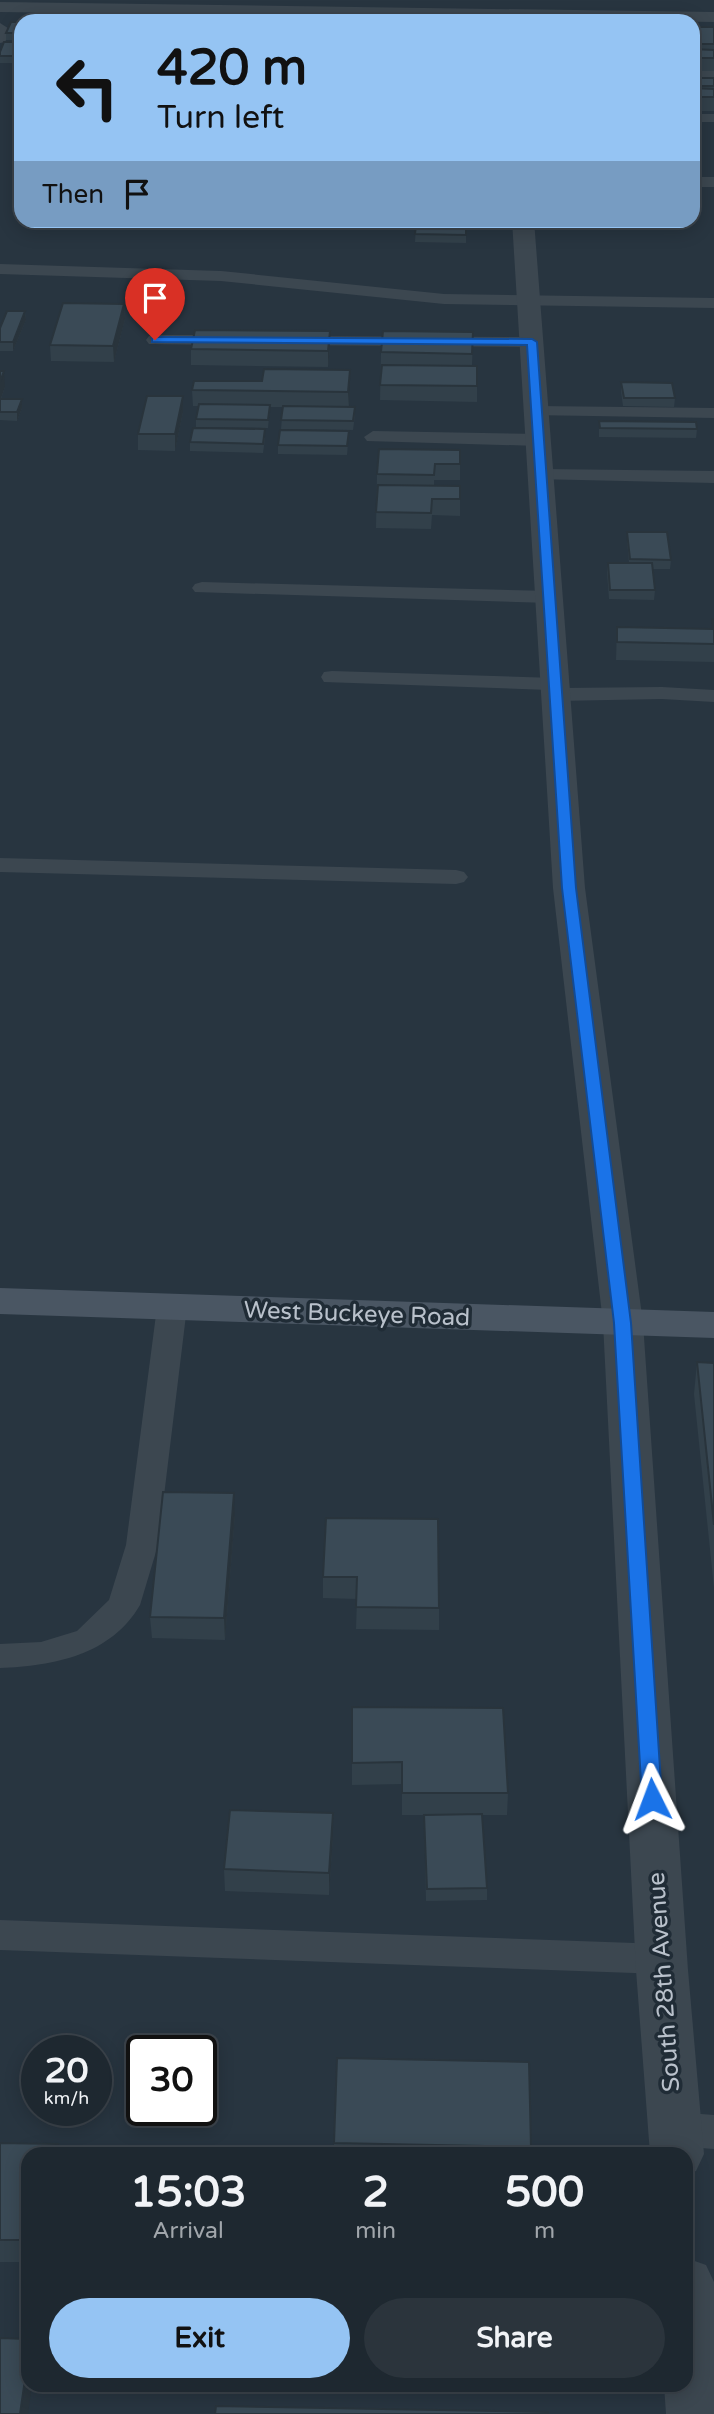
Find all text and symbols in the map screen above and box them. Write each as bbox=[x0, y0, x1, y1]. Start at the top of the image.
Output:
text: 420 m bbox=[157, 39, 307, 98]
icon: left bbox=[42, 42, 133, 133]
text: Turn left bbox=[157, 99, 284, 137]
icon: arrive bbox=[118, 175, 156, 213]
text: Then bbox=[42, 179, 104, 210]
pin bbox=[125, 268, 185, 340]
icon: arrive bbox=[136, 279, 174, 317]
street label: West Buckeye Road bbox=[243, 1296, 471, 1332]
position arrow bbox=[615, 1762, 689, 1836]
street label: South 28th Avenue bbox=[642, 1871, 686, 2093]
speed limit sign: 30 bbox=[126, 2035, 217, 2126]
text: 20 bbox=[45, 2050, 88, 2092]
text: km/h bbox=[44, 2087, 89, 2109]
text: 15:03 bbox=[130, 2167, 246, 2218]
text: 2 bbox=[362, 2167, 389, 2218]
text: 500 bbox=[505, 2167, 584, 2218]
text: Arrival bbox=[153, 2217, 224, 2245]
text: min bbox=[355, 2217, 396, 2245]
text: m bbox=[534, 2217, 555, 2245]
button: Exit bbox=[49, 2298, 350, 2378]
button: Share bbox=[364, 2298, 665, 2378]

